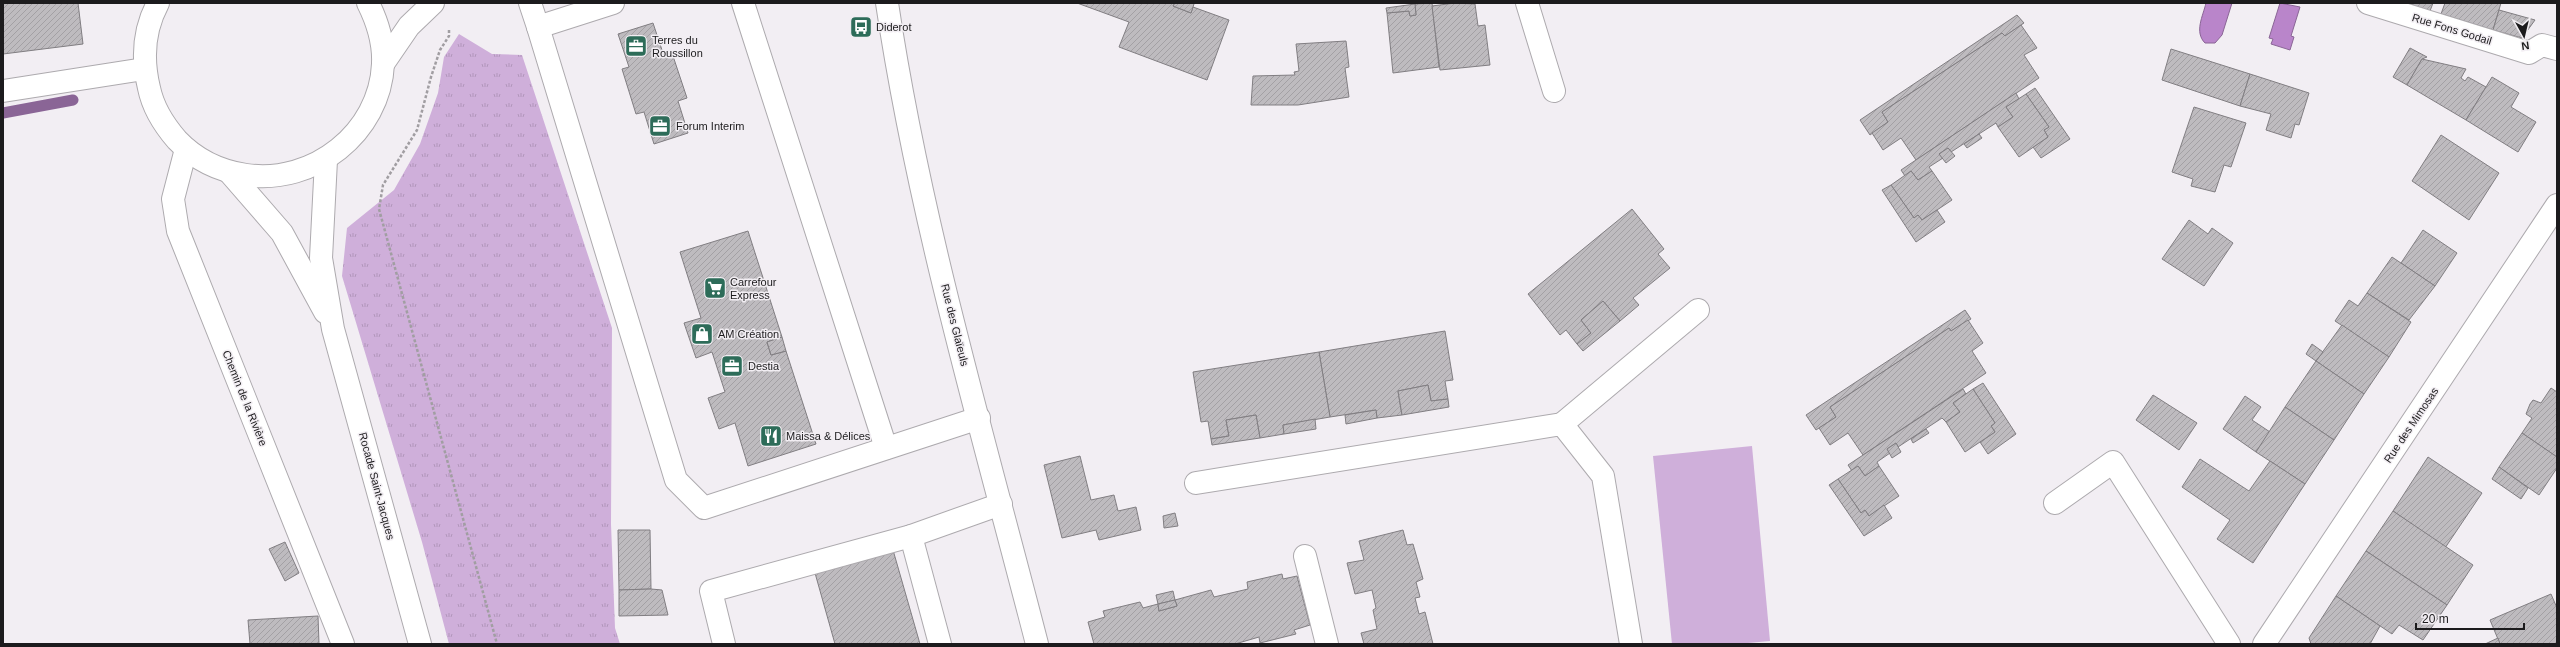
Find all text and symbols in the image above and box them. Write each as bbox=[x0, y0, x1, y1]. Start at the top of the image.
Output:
street label: Rue Fons Godail bbox=[2411, 11, 2493, 47]
bus stop icon: Diderot bbox=[848, 14, 874, 40]
north arrow bbox=[2504, 16, 2544, 56]
place label: Diderot bbox=[876, 21, 911, 33]
office icon: Terres du Roussillon bbox=[623, 33, 649, 59]
place label: Terres du Roussillon bbox=[652, 34, 703, 59]
text: N bbox=[2521, 39, 2530, 52]
office icon: Forum Interim bbox=[647, 113, 673, 139]
place label: Forum Interim bbox=[676, 120, 744, 132]
supermarket icon: Carrefour Express bbox=[702, 275, 728, 301]
place label: Carrefour Express bbox=[730, 276, 777, 301]
street label: Rue des Glaïeuls bbox=[939, 283, 971, 368]
shop icon: AM Création bbox=[689, 321, 715, 347]
place label: AM Création bbox=[718, 328, 779, 340]
street label: Chemin de la Rivière bbox=[220, 348, 270, 448]
office icon: Destia bbox=[719, 353, 745, 379]
place label: Destia bbox=[748, 360, 780, 372]
street label: Rue des Mimosas bbox=[2381, 385, 2441, 465]
restaurant icon: Maissa & Délices bbox=[758, 423, 784, 449]
place label: Maissa & Délices bbox=[786, 430, 871, 442]
street label: Rocade Saint-Jacques bbox=[357, 431, 397, 541]
scale bar bbox=[2416, 605, 2524, 631]
text: 20 m bbox=[2422, 612, 2449, 626]

